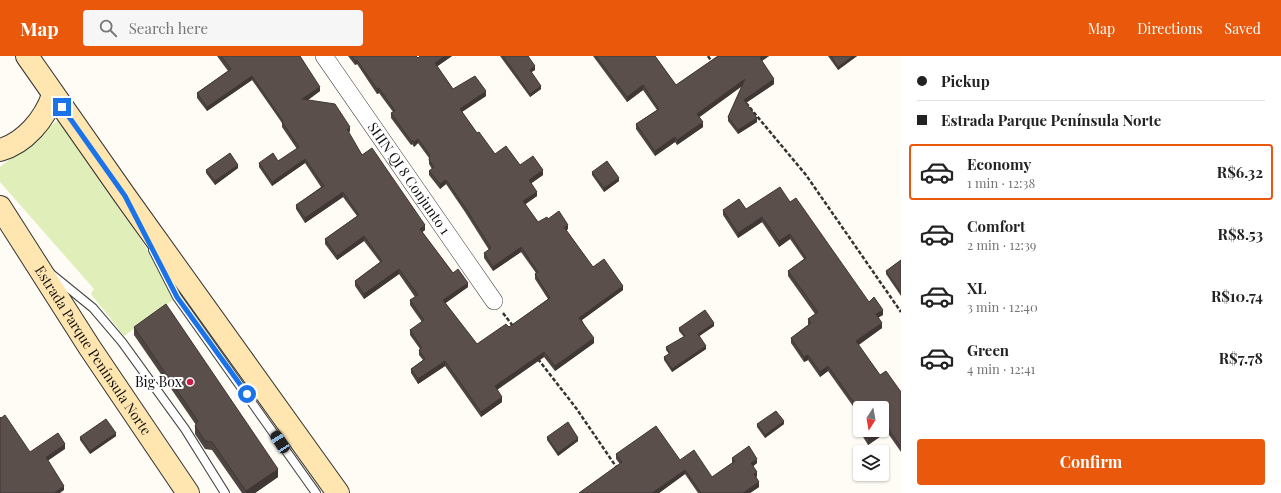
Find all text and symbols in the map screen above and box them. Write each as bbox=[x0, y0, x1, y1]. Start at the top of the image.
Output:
search box bbox=[83, 10, 363, 46]
text: Map bbox=[20, 15, 59, 41]
icon: search bbox=[97, 17, 119, 39]
text: Search here bbox=[129, 18, 208, 38]
text: Map bbox=[1088, 19, 1115, 38]
text: Directions bbox=[1137, 19, 1203, 38]
text: Saved bbox=[1225, 19, 1261, 38]
text: Pickup bbox=[941, 71, 990, 91]
route end bbox=[53, 98, 71, 116]
text: Estrada Parque Península Norte bbox=[941, 110, 1161, 130]
street label: SHIN QI 8 Conjunto 1 bbox=[364, 118, 455, 238]
icon: car bbox=[919, 154, 955, 190]
text: Economy bbox=[967, 154, 1031, 174]
text: R$6.32 bbox=[1217, 162, 1263, 182]
text: 1 min · 12:38 bbox=[967, 174, 1035, 191]
icon: car bbox=[919, 216, 955, 252]
text: Comfort bbox=[967, 216, 1025, 236]
text: R$8.53 bbox=[1218, 224, 1263, 244]
text: 2 min · 12:39 bbox=[967, 236, 1036, 253]
street label: Estrada Parque Península Norte bbox=[31, 262, 156, 439]
icon: car bbox=[919, 278, 955, 314]
text: XL bbox=[967, 278, 987, 298]
text: R$10.74 bbox=[1211, 286, 1263, 306]
text: 3 min · 12:40 bbox=[967, 298, 1038, 315]
icon: car bbox=[919, 340, 955, 376]
text: Green bbox=[967, 340, 1009, 360]
text: R$7.78 bbox=[1219, 348, 1263, 368]
text: 4 min · 12:41 bbox=[967, 360, 1035, 377]
place label: Big Box bbox=[135, 372, 183, 391]
marker: Big Box bbox=[185, 377, 195, 387]
route start bbox=[238, 385, 256, 403]
north arrow bbox=[853, 401, 889, 437]
map controls bbox=[853, 401, 889, 481]
car bbox=[268, 429, 292, 455]
button: Confirm bbox=[917, 439, 1265, 485]
button: layers bbox=[853, 445, 889, 481]

